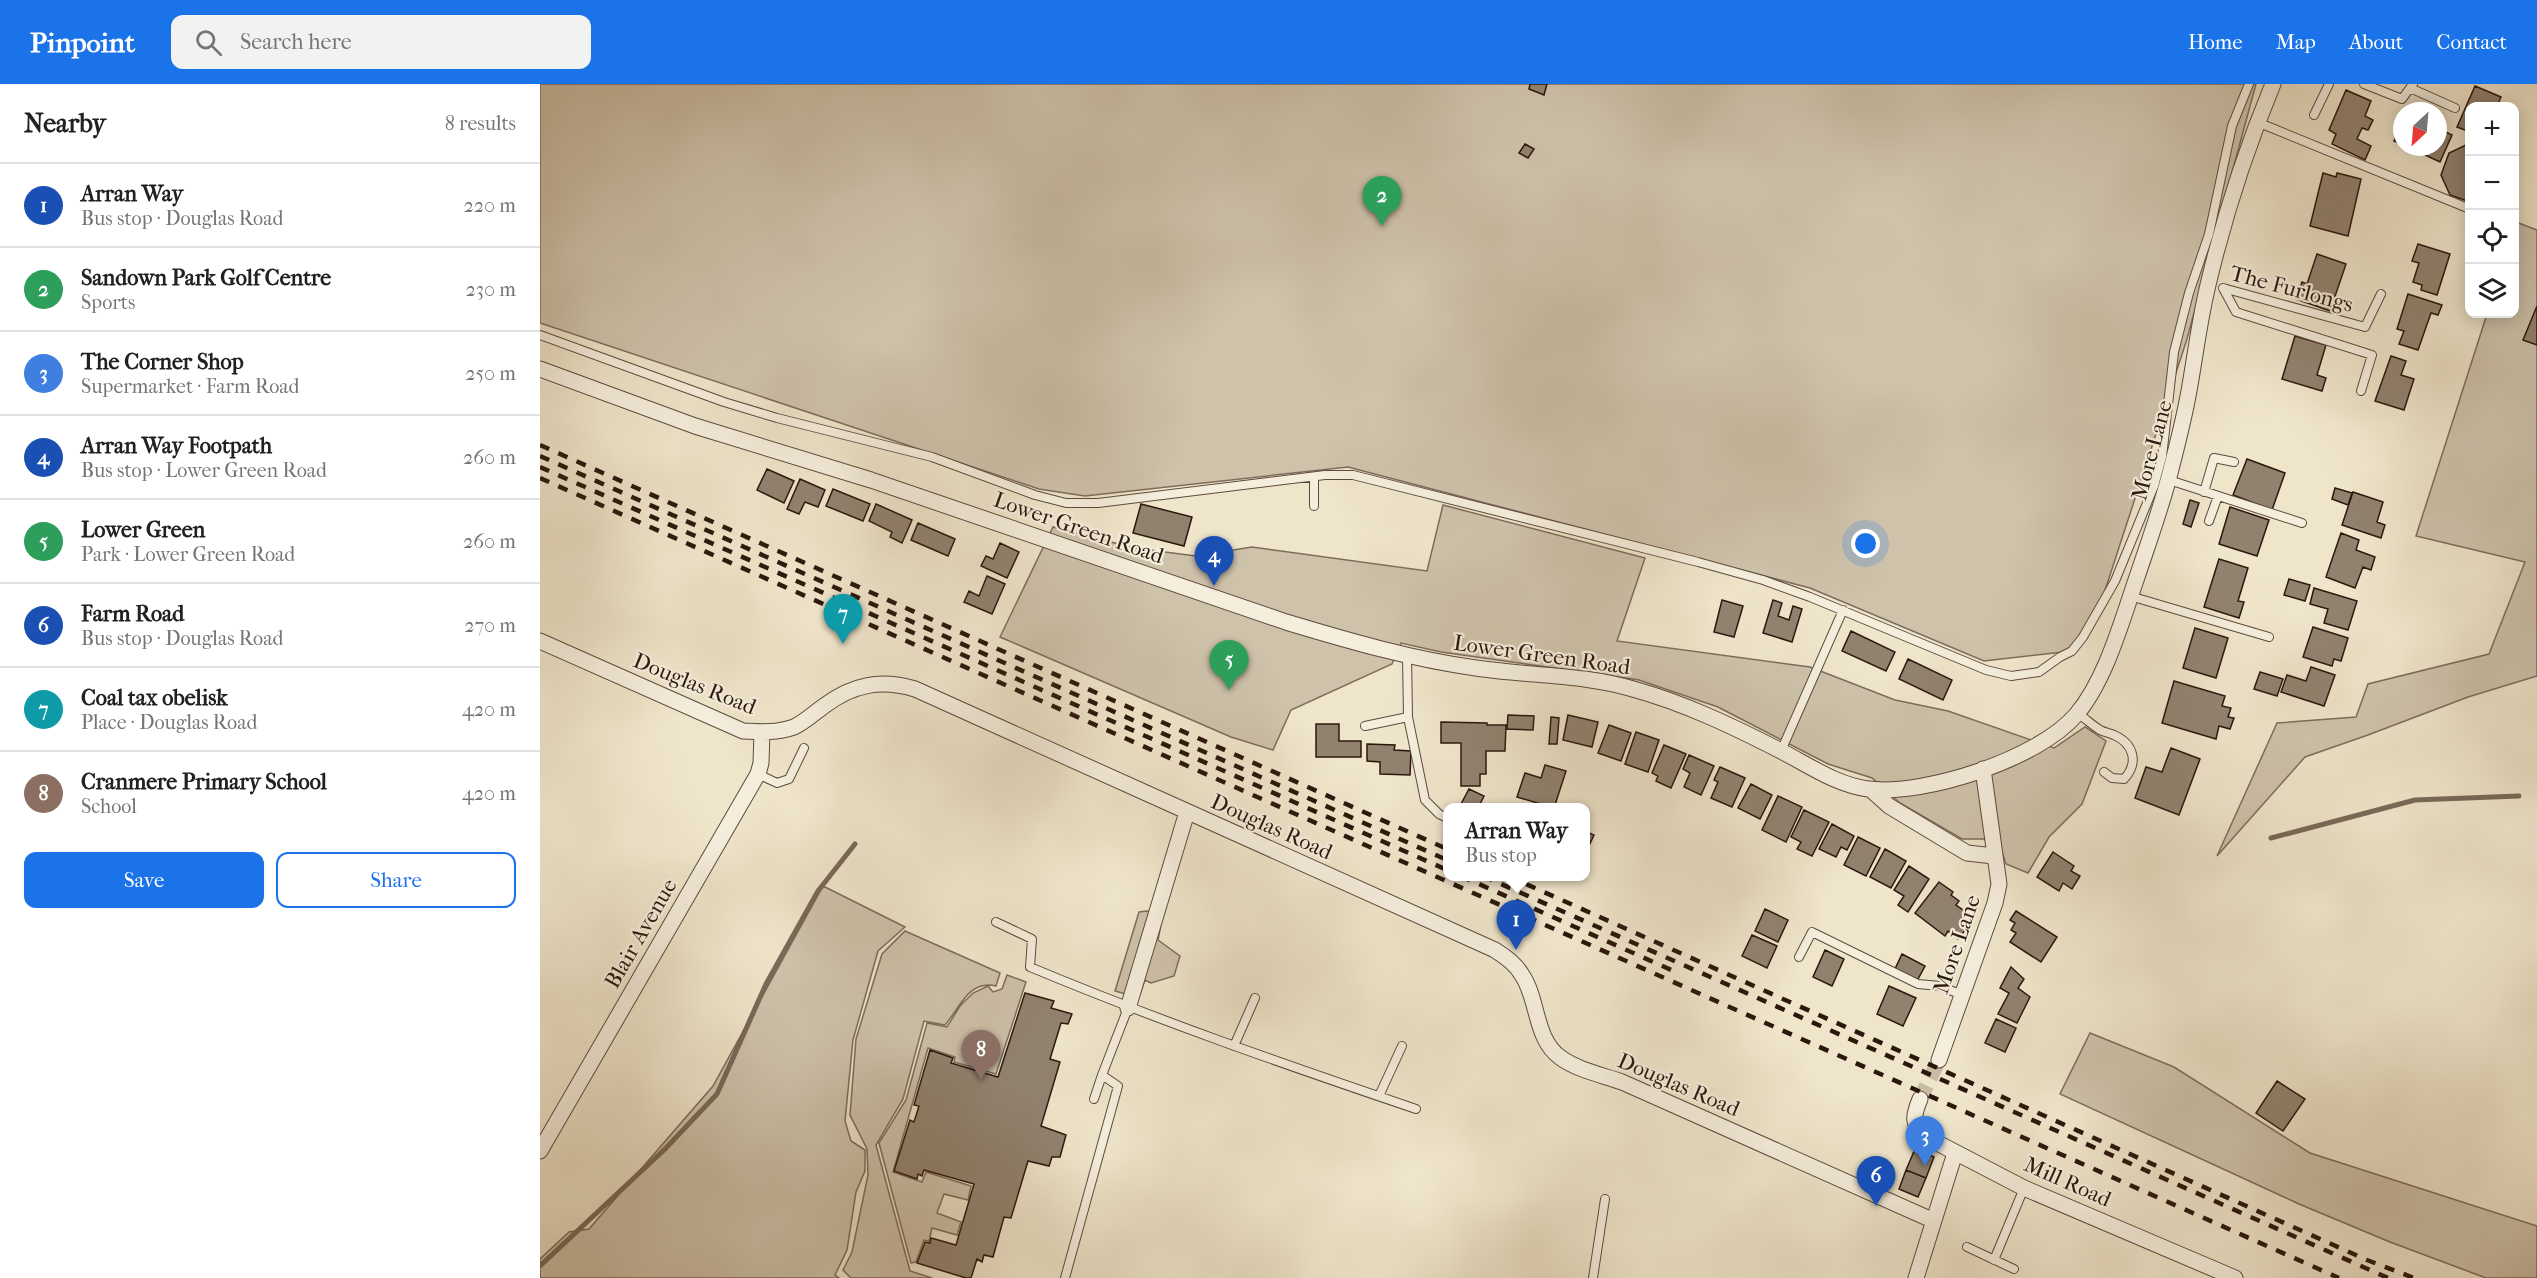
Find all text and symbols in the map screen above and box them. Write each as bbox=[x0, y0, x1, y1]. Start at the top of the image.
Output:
search box bbox=[171, 15, 591, 69]
text: Pinpoint bbox=[30, 26, 135, 59]
icon: search bbox=[192, 26, 225, 59]
text: Search here bbox=[240, 29, 352, 55]
text: Home bbox=[2188, 30, 2243, 54]
text: Map bbox=[2276, 30, 2316, 54]
text: About bbox=[2349, 30, 2403, 54]
text: Contact bbox=[2436, 30, 2507, 54]
north arrow bbox=[2393, 102, 2447, 156]
map controls bbox=[2465, 102, 2519, 318]
button: + bbox=[2465, 102, 2519, 156]
text: Nearby bbox=[24, 108, 106, 139]
text: 8 results bbox=[445, 112, 516, 135]
button: − bbox=[2465, 156, 2519, 210]
pin: 2 bbox=[1362, 176, 1402, 226]
text: Arran Way bbox=[81, 181, 183, 207]
text: 1 bbox=[40, 194, 47, 217]
text: 220 m bbox=[463, 194, 516, 217]
text: Bus stop · Douglas Road bbox=[81, 207, 283, 230]
button: locate bbox=[2465, 210, 2519, 264]
street label: The Furlongs bbox=[2227, 260, 2356, 318]
button: layers bbox=[2465, 264, 2519, 318]
text: Sandown Park Golf Centre bbox=[81, 265, 331, 291]
text: 2 bbox=[38, 278, 49, 301]
text: 230 m bbox=[466, 278, 516, 301]
text: Sports bbox=[81, 291, 135, 314]
text: The Corner Shop bbox=[81, 349, 244, 375]
text: 3 bbox=[39, 362, 48, 385]
text: 250 m bbox=[465, 362, 516, 385]
text: Supermarket · Farm Road bbox=[81, 375, 300, 398]
street label: More Lane bbox=[2126, 397, 2178, 503]
text: Arran Way Footpath bbox=[81, 433, 272, 459]
text: 4 bbox=[38, 446, 49, 469]
text: 260 m bbox=[463, 446, 516, 469]
text: Bus stop · Lower Green Road bbox=[81, 459, 327, 482]
street label: Lower Green Road bbox=[990, 487, 1168, 570]
text: Lower Green bbox=[81, 517, 205, 543]
your location bbox=[1851, 529, 1880, 558]
text: 5 bbox=[39, 530, 48, 553]
text: 260 m bbox=[463, 530, 516, 553]
pin: 4 bbox=[1194, 536, 1234, 586]
text: Park · Lower Green Road bbox=[81, 543, 295, 566]
pin: 7 bbox=[824, 594, 862, 644]
text: Farm Road bbox=[81, 601, 184, 627]
text: 6 bbox=[38, 614, 49, 637]
text: 270 m bbox=[464, 614, 516, 637]
text: Bus stop · Douglas Road bbox=[81, 627, 283, 650]
street label: Lower Green Road bbox=[1452, 630, 1633, 680]
pin: 5 bbox=[1210, 640, 1248, 690]
street label: Douglas Road bbox=[629, 648, 761, 721]
text: Coal tax obelisk bbox=[81, 685, 228, 711]
text: 7 bbox=[39, 698, 48, 721]
text: 420 m bbox=[462, 698, 516, 721]
text: Place · Douglas Road bbox=[81, 711, 257, 734]
text: Cranmere Primary School bbox=[81, 769, 327, 795]
text: 8 bbox=[38, 782, 49, 805]
text: 420 m bbox=[462, 782, 516, 805]
street label: Douglas Road bbox=[1207, 789, 1337, 866]
text: School bbox=[81, 795, 137, 818]
popup bbox=[1443, 803, 1590, 881]
text: Arran Way bbox=[1465, 818, 1568, 844]
text: Bus stop bbox=[1465, 844, 1537, 867]
button: Save bbox=[24, 852, 264, 908]
button: Share bbox=[276, 852, 516, 908]
street label: Blair Avenue bbox=[599, 874, 683, 993]
street label: More Lane bbox=[1928, 891, 1986, 997]
pin: 1 bbox=[1496, 900, 1536, 950]
pin: 8 bbox=[962, 1030, 1000, 1080]
street label: Douglas Road bbox=[1614, 1048, 1744, 1123]
pin: 3 bbox=[1906, 1116, 1944, 1166]
street label: Mill Road bbox=[2020, 1151, 2116, 1213]
pin: 6 bbox=[1856, 1156, 1896, 1206]

